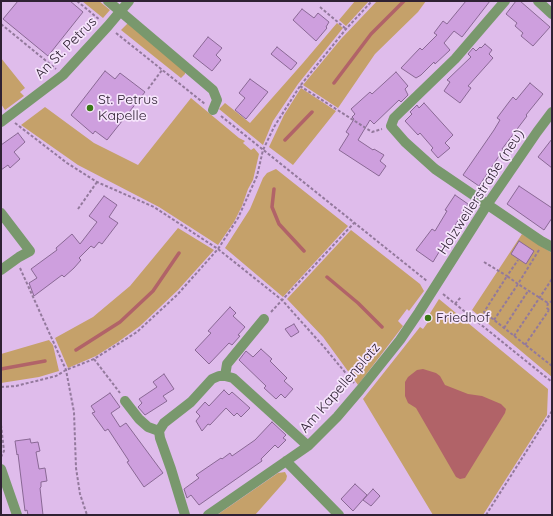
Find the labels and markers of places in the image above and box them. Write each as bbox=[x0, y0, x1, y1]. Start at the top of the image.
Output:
place label: St. Petrus Kapelle bbox=[98, 92, 158, 124]
marker: St. Petrus Kapelle bbox=[85, 103, 95, 113]
place label: Friedhof bbox=[436, 310, 490, 326]
marker: Friedhof bbox=[423, 313, 433, 323]

